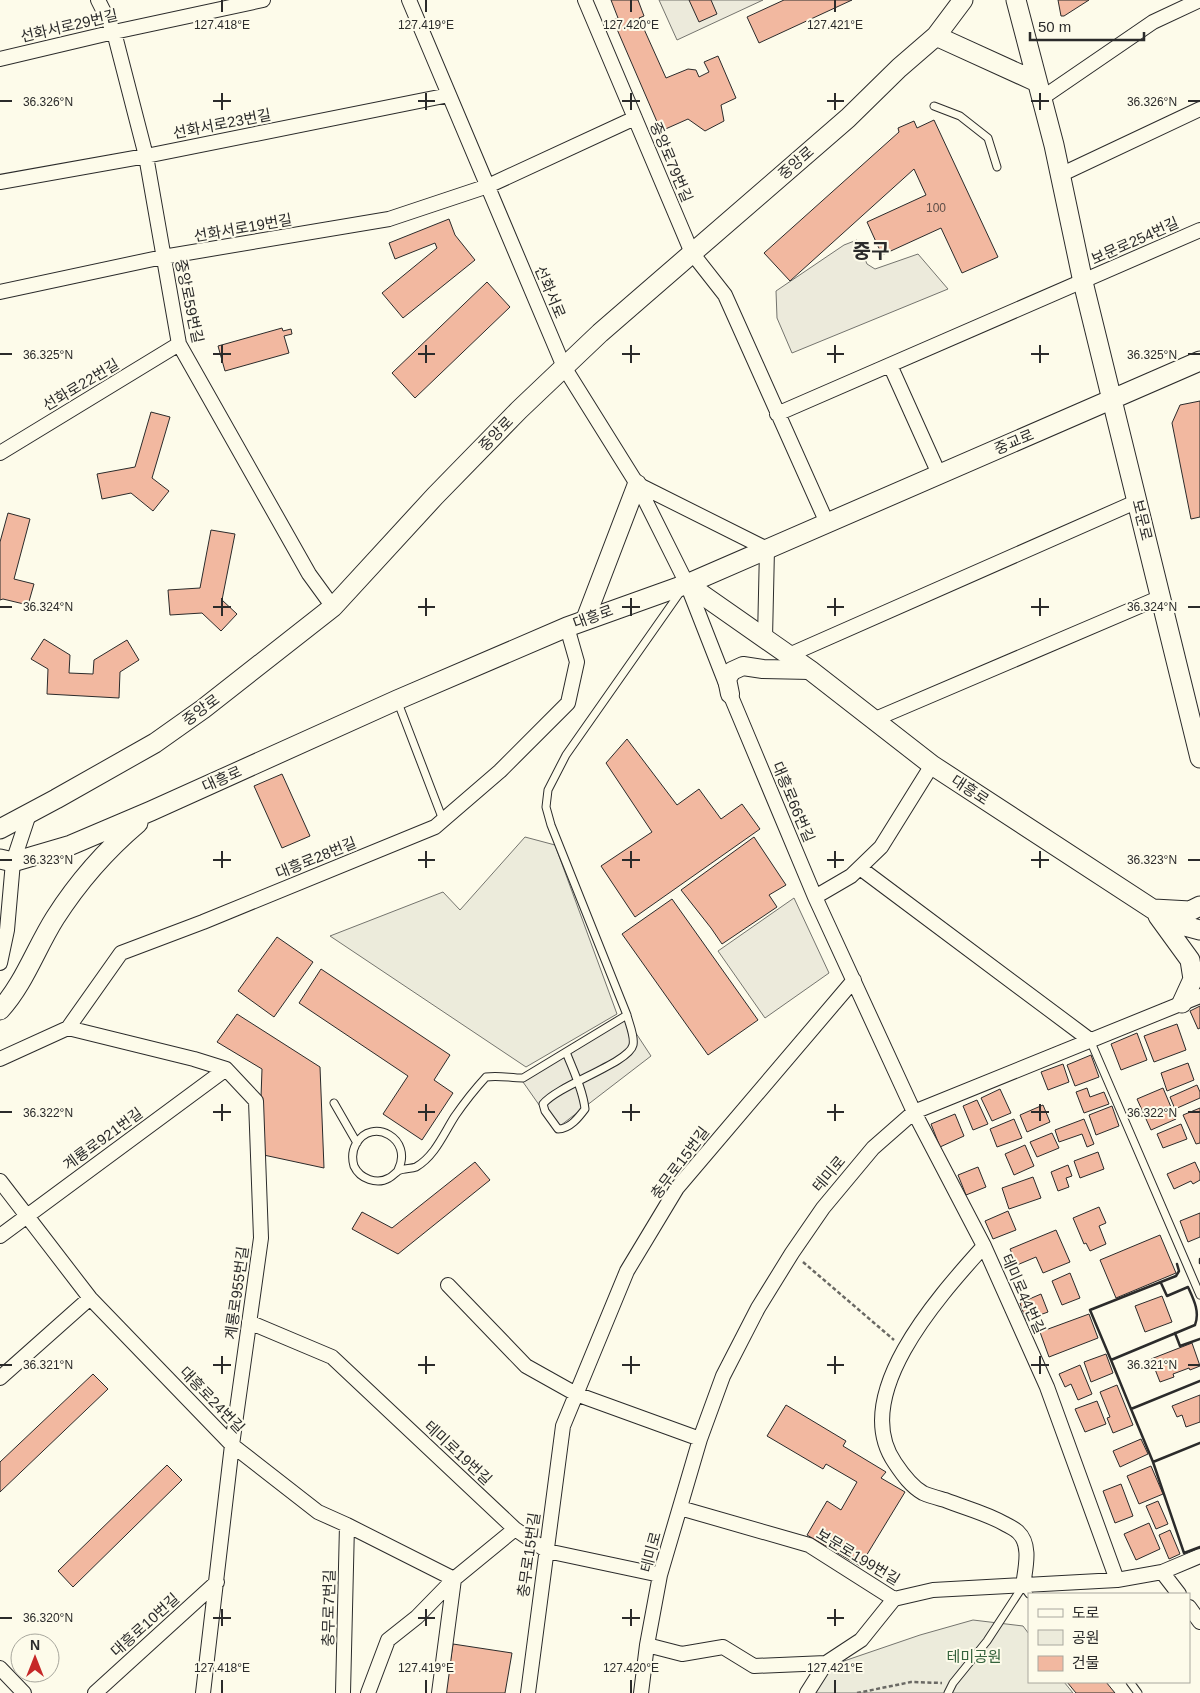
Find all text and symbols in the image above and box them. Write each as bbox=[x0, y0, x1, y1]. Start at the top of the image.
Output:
street label: 선화서로29번길 bbox=[19, 6, 119, 45]
scale bar bbox=[1030, 10, 1144, 42]
text: 127.418°E bbox=[194, 18, 250, 32]
text: 127.419°E bbox=[398, 18, 454, 32]
text: 127.420°E bbox=[603, 18, 659, 32]
text: 127.421°E bbox=[807, 18, 863, 32]
text: 50 m bbox=[1038, 18, 1071, 35]
text: 36.326°N bbox=[23, 95, 73, 109]
text: 36.326°N bbox=[1127, 95, 1177, 109]
street label: 선화서로23번길 bbox=[171, 106, 272, 141]
street label: 중앙로79번길 bbox=[647, 119, 696, 205]
street label: 중앙로 bbox=[774, 143, 817, 183]
house number: 100 bbox=[926, 201, 946, 215]
street label: 선화서로19번길 bbox=[192, 210, 293, 245]
street label: 보문로254번길 bbox=[1088, 214, 1181, 267]
district label: 중구 bbox=[853, 240, 889, 262]
street label: 중앙로59번길 bbox=[172, 257, 207, 345]
street label: 선화서로 bbox=[532, 263, 569, 321]
text: 36.325°N bbox=[23, 348, 73, 362]
text: 36.325°N bbox=[1127, 348, 1177, 362]
street label: 선화로22번길 bbox=[40, 355, 122, 414]
street label: 중앙로 bbox=[475, 413, 516, 454]
street label: 중교로 bbox=[991, 426, 1036, 457]
street label: 보문로 bbox=[1129, 498, 1156, 542]
text: 36.324°N bbox=[23, 600, 73, 614]
text: 36.324°N bbox=[1127, 600, 1177, 614]
street label: 대흥로 bbox=[570, 601, 615, 632]
street label: 중앙로 bbox=[179, 691, 222, 729]
street label: 대흥로66번길 bbox=[769, 759, 818, 845]
street label: 대흥로 bbox=[199, 762, 244, 795]
street label: 대흥로 bbox=[948, 771, 992, 808]
street label: 대흥로28번길 bbox=[273, 834, 359, 881]
text: 36.323°N bbox=[23, 853, 73, 867]
text: 36.323°N bbox=[1127, 853, 1177, 867]
street label: 계룡로921번길 bbox=[60, 1104, 146, 1173]
text: 36.322°N bbox=[23, 1106, 73, 1120]
text: 36.322°N bbox=[1127, 1106, 1177, 1120]
street label: 충무로15번길 bbox=[647, 1123, 712, 1202]
street label: 테미로 bbox=[809, 1152, 848, 1195]
street label: 계룡로955번길 bbox=[222, 1245, 251, 1341]
street label: 테미로44번길 bbox=[998, 1251, 1049, 1336]
text: 36.321°N bbox=[23, 1358, 73, 1372]
text: 36.321°N bbox=[1127, 1358, 1177, 1372]
street label: 대흥로24번길 bbox=[176, 1363, 248, 1436]
street label: 테미로19번길 bbox=[421, 1417, 495, 1488]
street label: 충무로15번길 bbox=[514, 1511, 543, 1599]
street label: 보문로199번길 bbox=[814, 1525, 903, 1588]
street label: 테미로 bbox=[637, 1530, 664, 1574]
street label: 충무로7번길 bbox=[319, 1569, 338, 1647]
street label: 대흥로10번길 bbox=[107, 1590, 182, 1660]
legend bbox=[1028, 1593, 1190, 1683]
text: 도로 bbox=[1072, 1604, 1100, 1621]
text: 36.320°N bbox=[23, 1611, 73, 1625]
text: 공원 bbox=[1072, 1629, 1100, 1646]
north arrow bbox=[10, 1633, 60, 1683]
text: N bbox=[30, 1637, 40, 1653]
park label: 테미공원 bbox=[946, 1648, 1002, 1665]
text: 건물 bbox=[1072, 1654, 1100, 1671]
text: 127.418°E bbox=[194, 1661, 250, 1675]
text: 127.419°E bbox=[398, 1661, 454, 1675]
text: 127.420°E bbox=[603, 1661, 659, 1675]
text: 127.421°E bbox=[807, 1661, 863, 1675]

